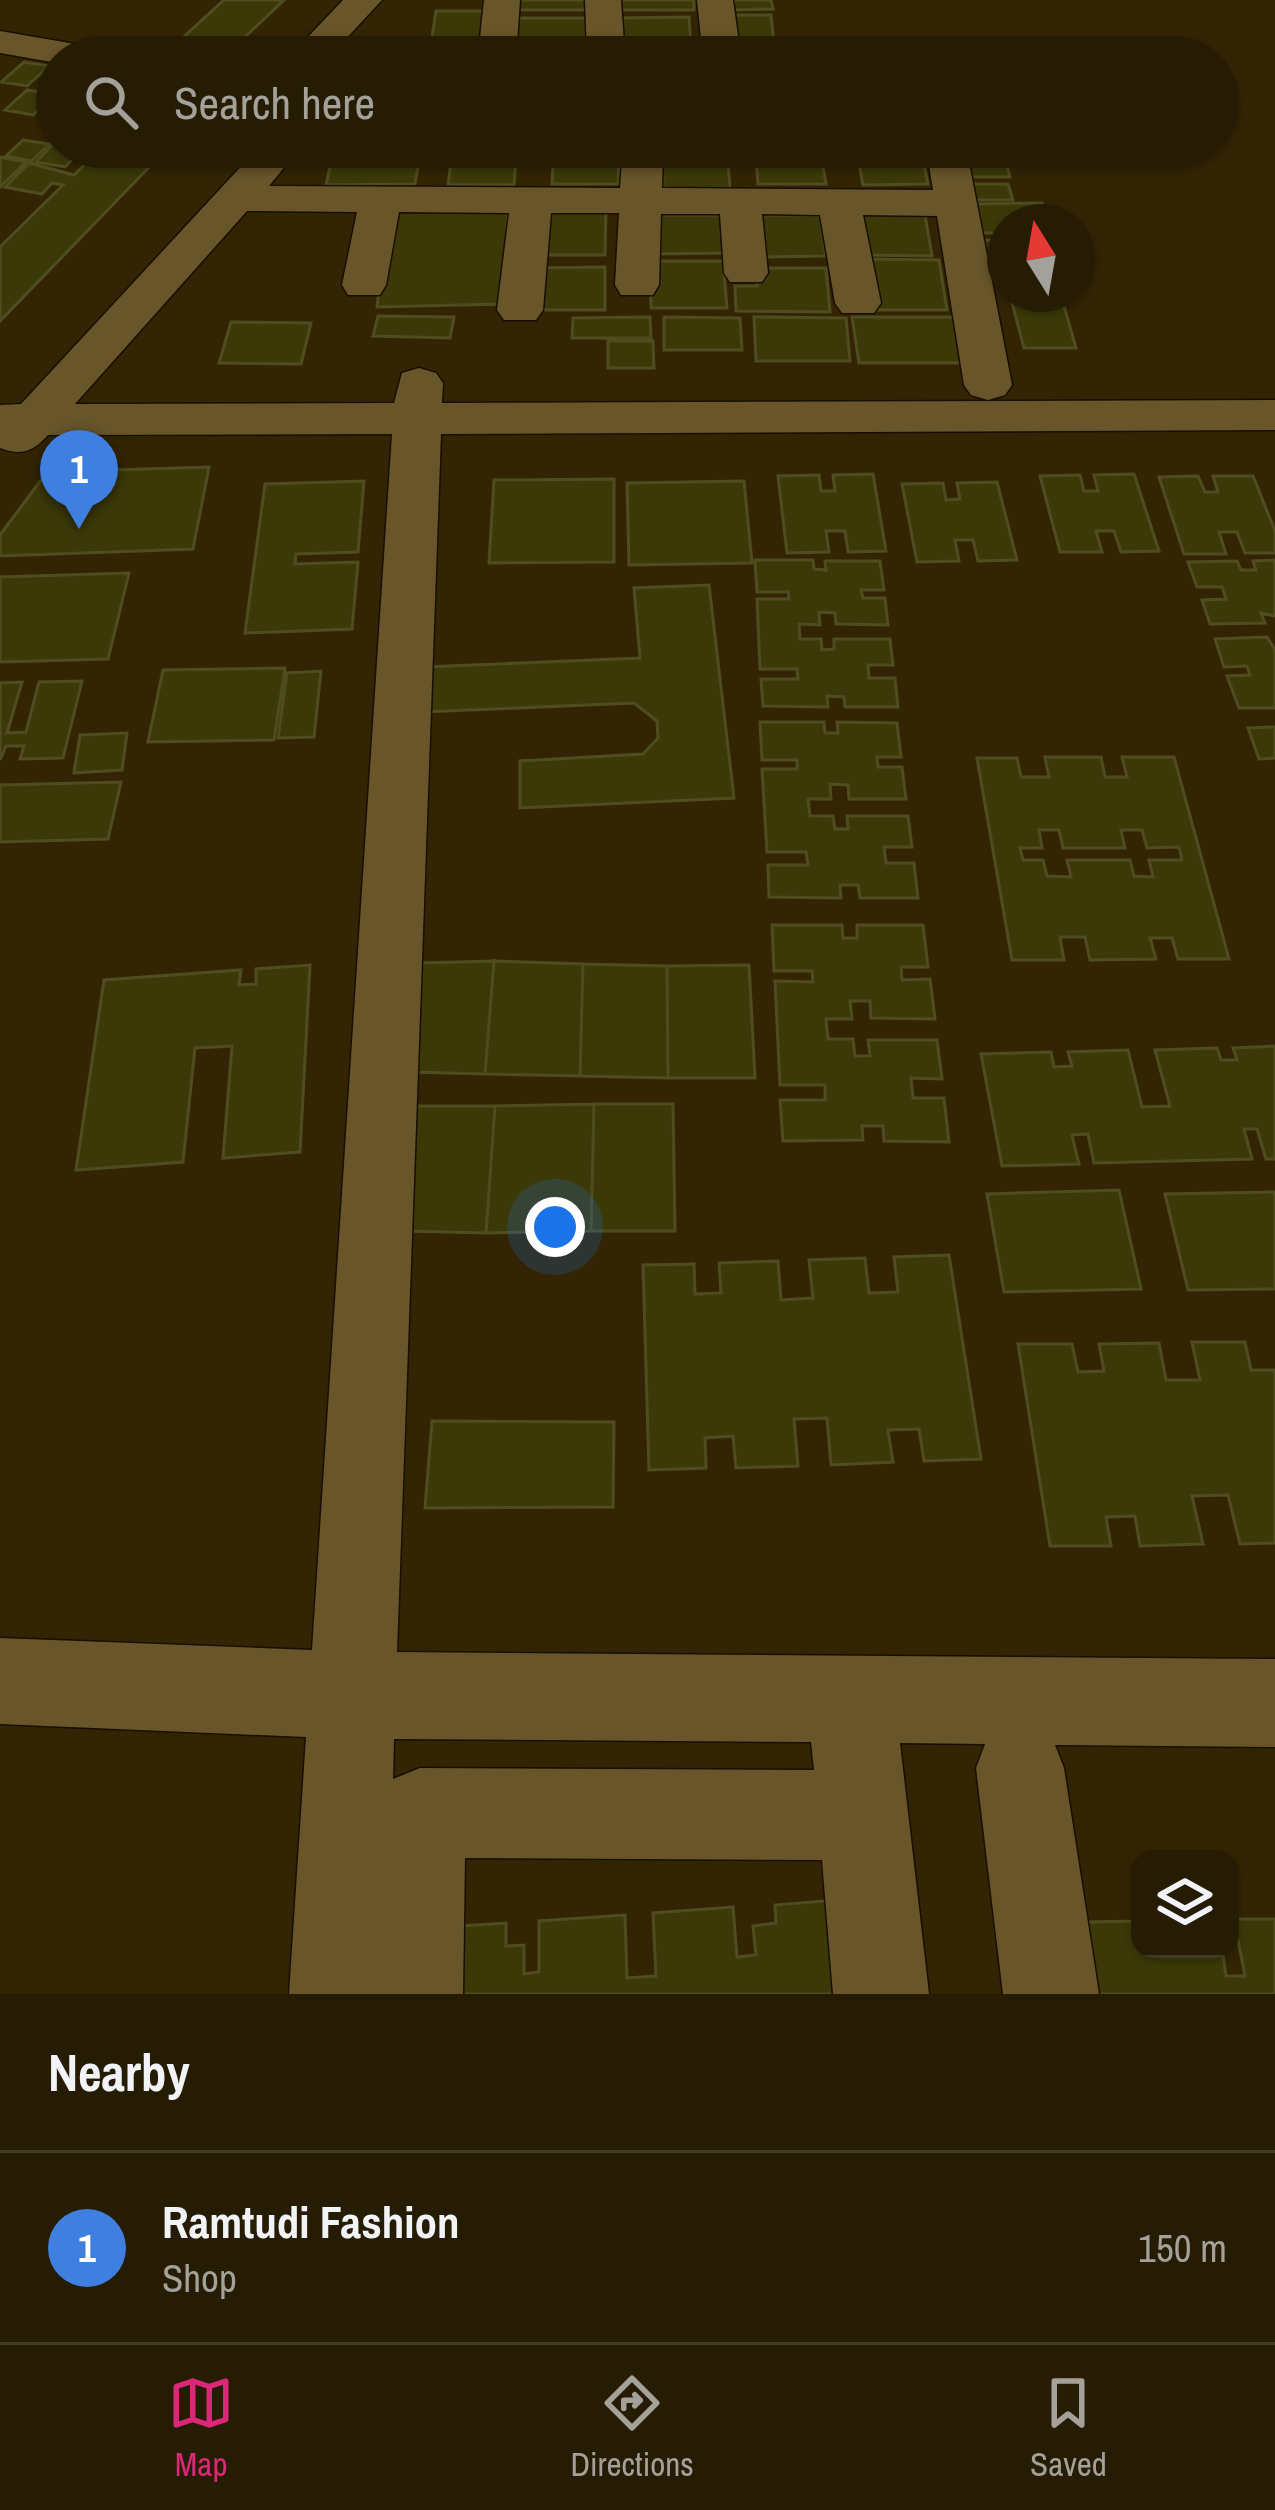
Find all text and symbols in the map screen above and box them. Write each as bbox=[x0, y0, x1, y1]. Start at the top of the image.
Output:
search box bbox=[36, 36, 1239, 168]
icon: search bbox=[78, 69, 144, 135]
text: Search here bbox=[174, 72, 375, 133]
north arrow bbox=[987, 204, 1095, 312]
pin: 1 bbox=[40, 430, 118, 529]
your location bbox=[525, 1197, 585, 1257]
map controls bbox=[1131, 1850, 1239, 1958]
button: layers bbox=[1131, 1850, 1239, 1958]
text: Nearby bbox=[48, 2038, 190, 2107]
text: Ramtudi Fashion bbox=[162, 2191, 460, 2252]
text: 1 bbox=[78, 2222, 96, 2274]
text: 150 m bbox=[1138, 2222, 1227, 2274]
text: Shop bbox=[162, 2252, 237, 2304]
tab: Map bbox=[168, 2370, 234, 2486]
tab: Directions bbox=[570, 2370, 694, 2486]
tab: Saved bbox=[1030, 2370, 1107, 2486]

